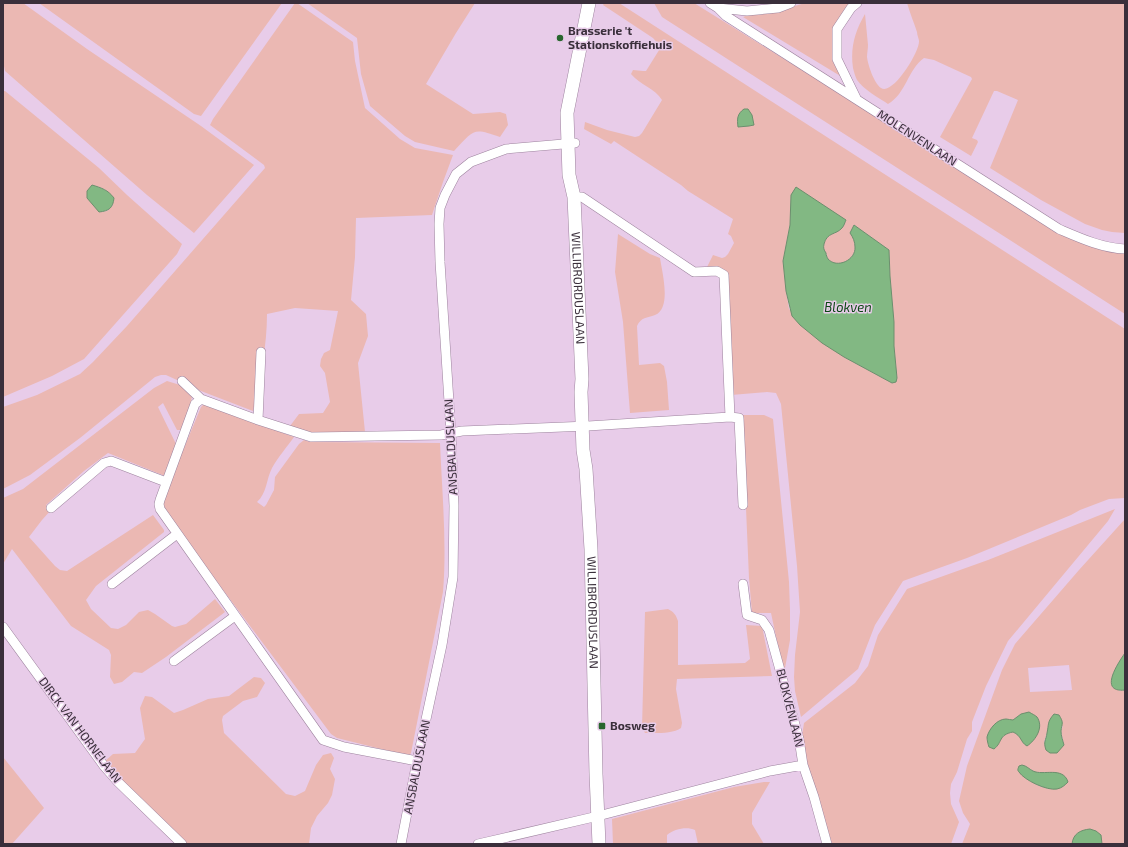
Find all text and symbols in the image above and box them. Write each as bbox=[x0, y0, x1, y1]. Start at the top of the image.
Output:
place label: Brasserie 't Stationskoffiehuis bbox=[568, 23, 672, 51]
marker: Brasserie 't Stationskoffiehuis bbox=[555, 33, 565, 43]
street label: MOLENVENLAAN bbox=[875, 106, 960, 168]
street label: WILLIBRORDUSLAAN bbox=[570, 232, 588, 345]
water label: Blokven bbox=[824, 299, 872, 315]
street label: ANSBALDUSLAAN bbox=[440, 399, 460, 495]
street label: WILLIBRORDUSLAAN bbox=[585, 556, 602, 669]
street label: BLOKVENLAAN bbox=[774, 667, 808, 749]
street label: DIRCK VAN HORNELAAN bbox=[37, 674, 125, 785]
street label: ANSBALDUSLAAN bbox=[400, 718, 432, 815]
place label: Bosweg bbox=[610, 718, 655, 732]
marker: Bosweg bbox=[597, 721, 607, 731]

